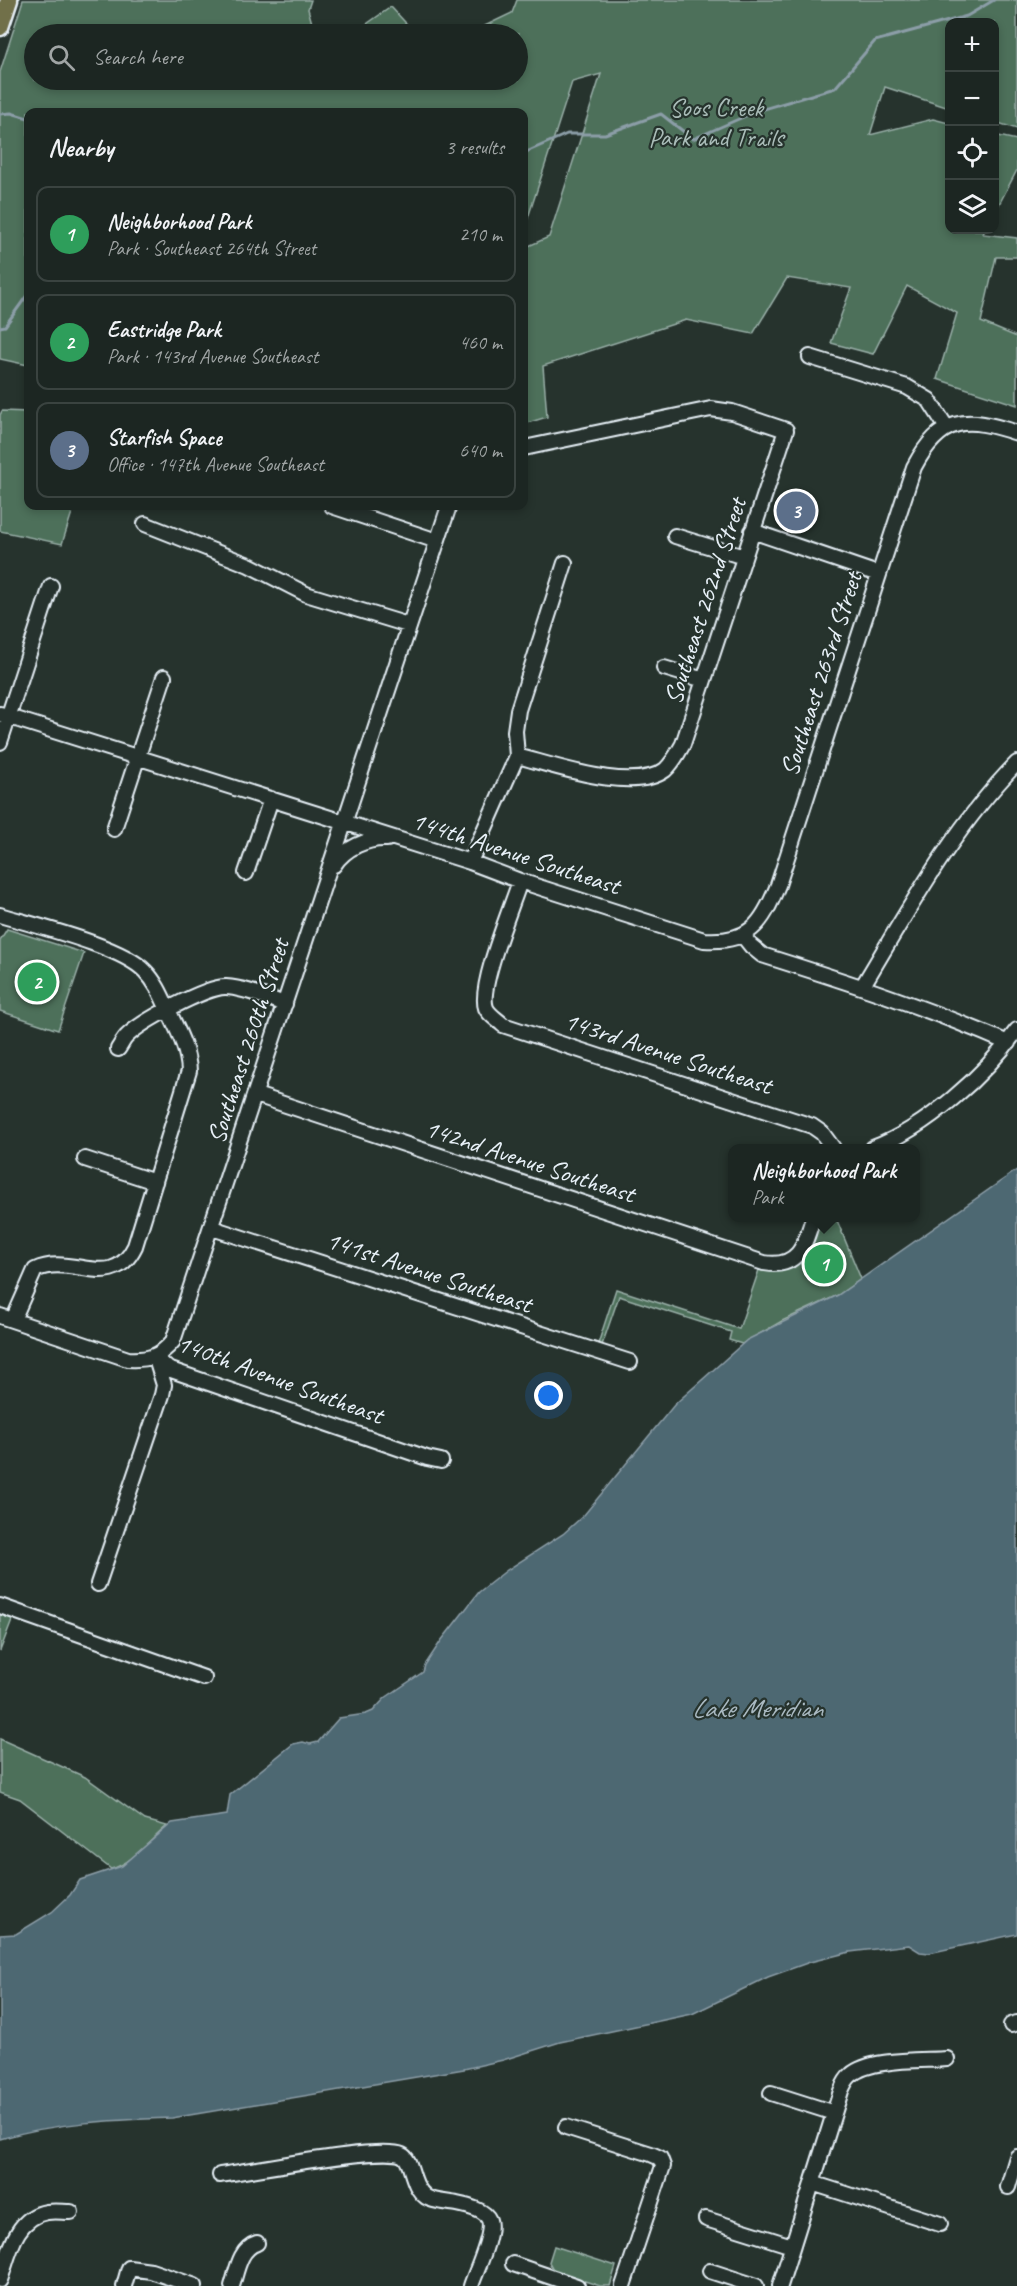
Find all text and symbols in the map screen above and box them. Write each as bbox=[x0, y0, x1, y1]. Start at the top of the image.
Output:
map controls bbox=[945, 18, 999, 234]
button: + bbox=[945, 18, 999, 72]
search box bbox=[24, 24, 528, 90]
icon: search bbox=[45, 41, 78, 74]
text: Search here bbox=[93, 43, 183, 71]
button: − bbox=[945, 72, 999, 126]
park label: Soos Creek Park and Trails bbox=[649, 91, 786, 154]
button: locate bbox=[945, 126, 999, 180]
text: Nearby bbox=[48, 131, 113, 164]
text: 3 results bbox=[445, 135, 504, 160]
button: layers bbox=[945, 180, 999, 234]
text: Neighborhood Park bbox=[107, 208, 251, 236]
text: 1 bbox=[65, 222, 74, 247]
text: 210 m bbox=[459, 222, 502, 247]
text: Park · Southeast 264th Street bbox=[107, 236, 316, 261]
text: Eastridge Park bbox=[107, 316, 221, 344]
text: 2 bbox=[65, 330, 74, 355]
text: 460 m bbox=[459, 330, 502, 355]
text: Park · 143rd Avenue Southeast bbox=[107, 344, 318, 369]
text: Starfish Space bbox=[107, 424, 222, 452]
text: 3 bbox=[65, 438, 74, 463]
text: 640 m bbox=[459, 438, 502, 463]
text: Office · 147th Avenue Southeast bbox=[107, 452, 324, 477]
pin: 3 bbox=[776, 488, 816, 534]
street label: Southeast 262nd Street bbox=[656, 492, 755, 708]
street label: Southeast 263rd Street bbox=[773, 566, 870, 780]
street label: 144th Avenue Southeast bbox=[408, 804, 626, 903]
street label: Southeast 260th Street bbox=[199, 932, 297, 1147]
pin: 2 bbox=[18, 960, 57, 1004]
street label: 143rd Avenue Southeast bbox=[560, 1004, 778, 1103]
street label: 142nd Avenue Southeast bbox=[421, 1112, 641, 1211]
popup bbox=[728, 1144, 920, 1222]
text: Neighborhood Park bbox=[752, 1157, 896, 1185]
text: Park bbox=[752, 1185, 784, 1210]
street label: 141st Avenue Southeast bbox=[322, 1223, 538, 1321]
pin: 1 bbox=[804, 1242, 844, 1286]
street label: 140th Avenue Southeast bbox=[172, 1326, 390, 1432]
your location bbox=[534, 1381, 563, 1410]
water label: Lake Meridian bbox=[692, 1691, 824, 1725]

